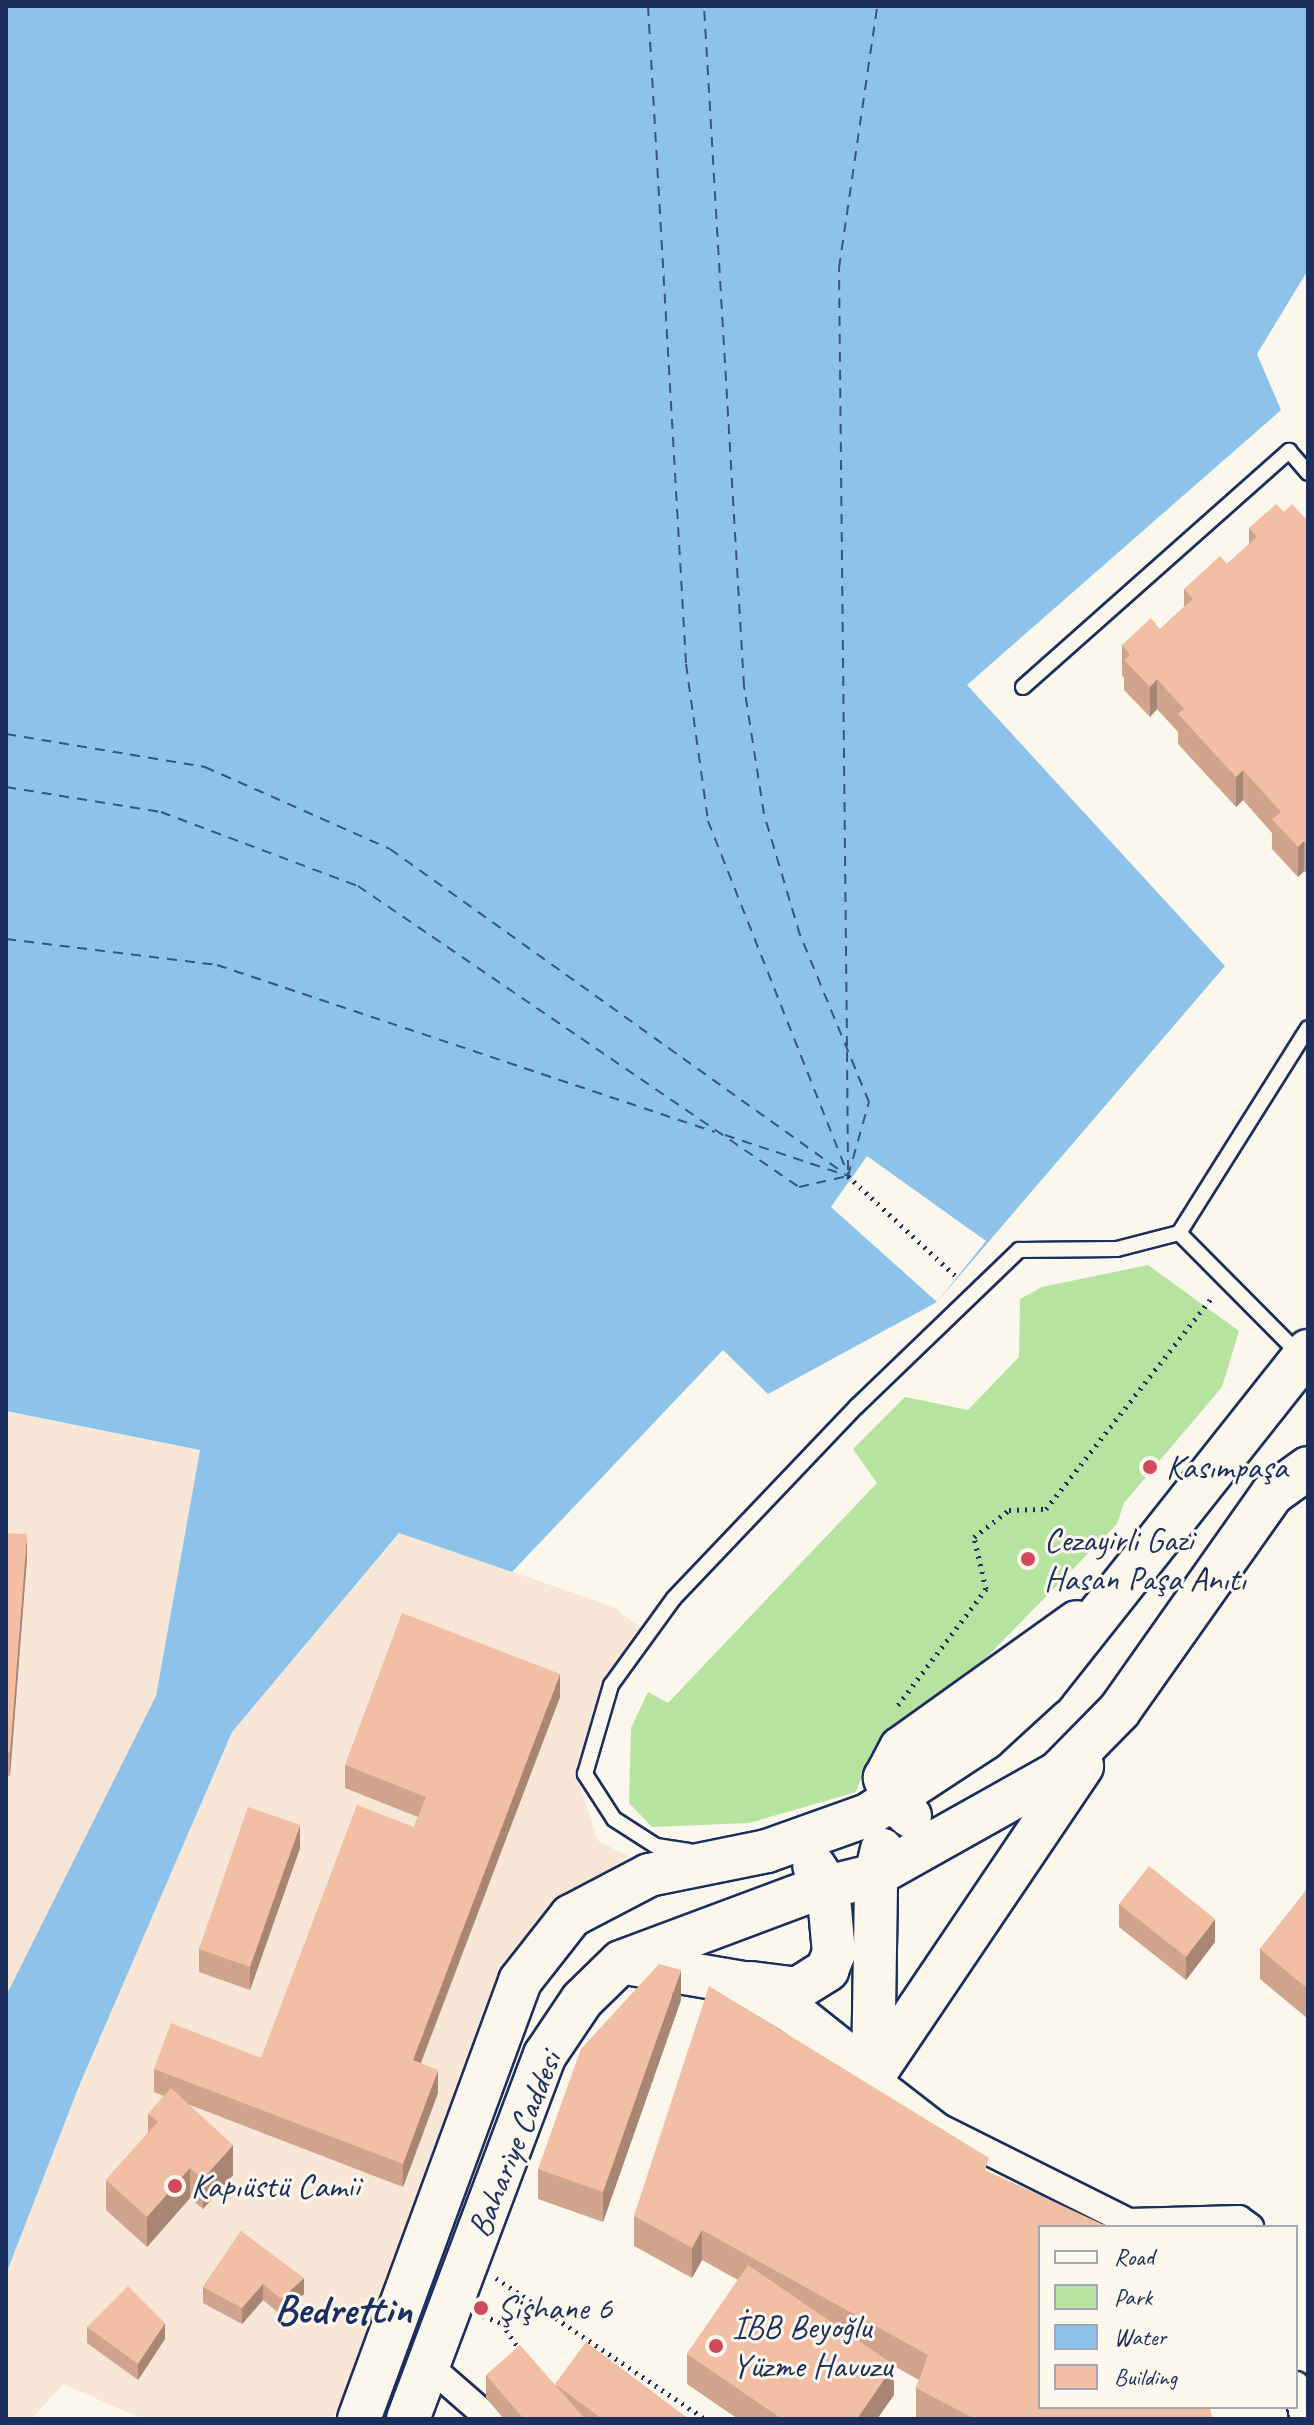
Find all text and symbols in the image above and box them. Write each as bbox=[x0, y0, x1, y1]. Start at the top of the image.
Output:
place label: Kasımpaşa bbox=[1166, 1447, 1288, 1487]
marker: Kasımpaşa bbox=[1141, 1458, 1159, 1476]
place label: Cezayirli Gazi Hasan Paşa Anıtı bbox=[1044, 1519, 1247, 1598]
marker: Cezayirli Gazi Hasan Paşa Anıtı bbox=[1019, 1550, 1037, 1568]
street label: Bahariye Caddesi bbox=[458, 2045, 570, 2243]
place label: Kapıüstü Camii bbox=[191, 2166, 360, 2206]
marker: Kapıüstü Camii bbox=[166, 2177, 184, 2195]
legend bbox=[1038, 2225, 1298, 2409]
text: Road bbox=[1114, 2242, 1154, 2272]
text: Park bbox=[1114, 2282, 1152, 2312]
district label: Bedrettin bbox=[274, 2285, 412, 2335]
place label: Şişhane 6 bbox=[497, 2288, 612, 2328]
marker: Şişhane 6 bbox=[472, 2299, 490, 2317]
place label: İBB Beyoğlu Yüzme Havuzu bbox=[732, 2306, 893, 2386]
text: Water bbox=[1114, 2322, 1166, 2352]
marker: İBB Beyoğlu Yüzme Havuzu bbox=[707, 2337, 725, 2355]
text: Building bbox=[1114, 2362, 1177, 2392]

